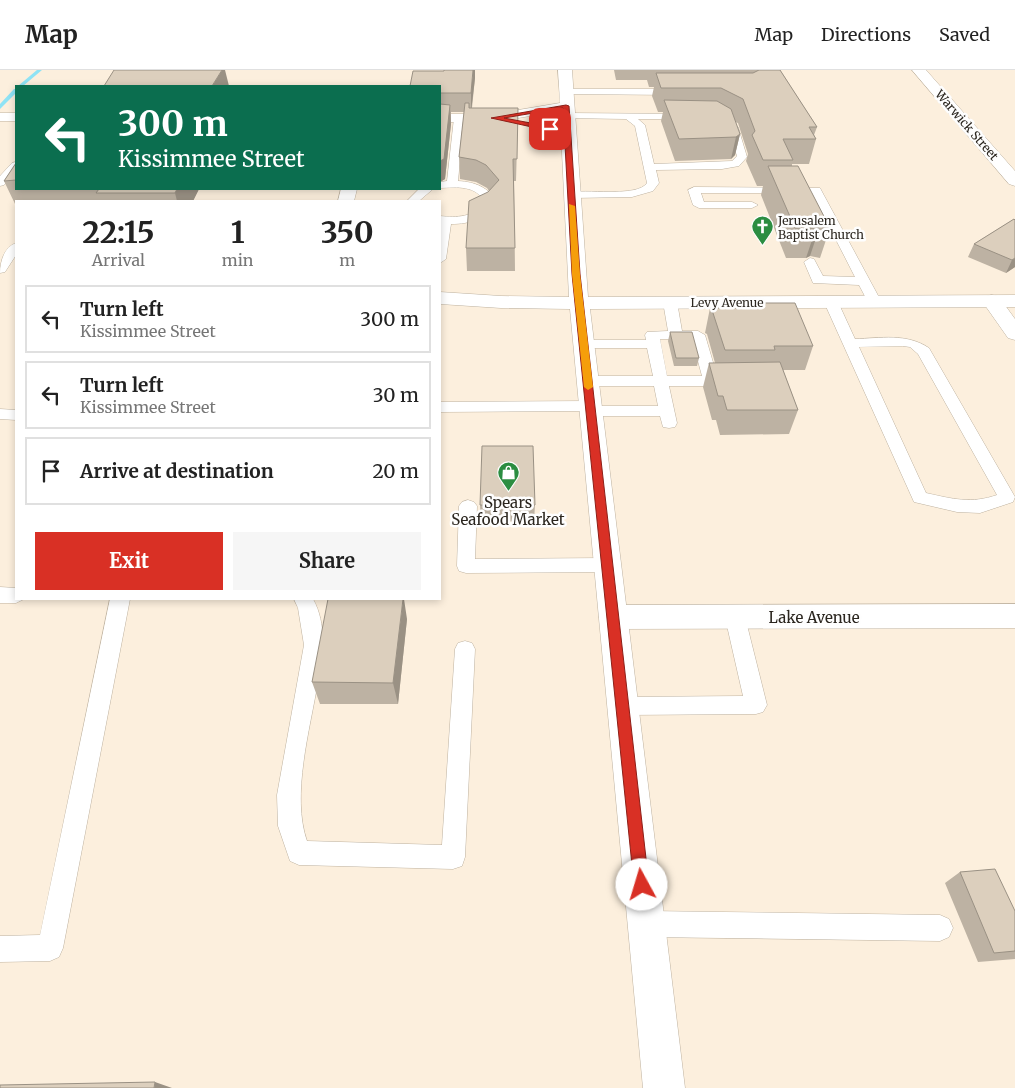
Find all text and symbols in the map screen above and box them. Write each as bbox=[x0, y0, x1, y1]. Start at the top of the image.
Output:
text: Map bbox=[25, 19, 78, 50]
text: Map bbox=[755, 23, 793, 46]
text: Directions bbox=[821, 23, 911, 46]
text: Saved bbox=[939, 23, 990, 46]
street label: Warwick Street bbox=[932, 86, 1002, 164]
text: 300 m bbox=[118, 102, 228, 146]
icon: left bbox=[35, 105, 100, 170]
pin bbox=[529, 108, 571, 150]
icon: arrive bbox=[536, 115, 564, 143]
text: Kissimmee Street bbox=[118, 145, 305, 173]
text: 22:15 bbox=[82, 213, 154, 251]
text: 1 bbox=[231, 213, 245, 251]
text: 350 bbox=[321, 213, 374, 251]
place label: Jerusalem Baptist Church bbox=[777, 213, 864, 242]
church icon: Jerusalem Baptist Church bbox=[750, 215, 774, 246]
text: Arrival bbox=[92, 250, 145, 270]
text: min bbox=[222, 250, 253, 270]
text: m bbox=[339, 250, 355, 270]
street label: Levy Avenue bbox=[690, 295, 764, 310]
text: Turn left bbox=[80, 297, 164, 321]
icon: left bbox=[37, 305, 65, 333]
text: 300 m bbox=[360, 307, 419, 331]
text: Kissimmee Street bbox=[80, 321, 216, 341]
text: Turn left bbox=[80, 373, 164, 397]
icon: left bbox=[37, 381, 65, 409]
text: 30 m bbox=[373, 383, 419, 407]
text: Kissimmee Street bbox=[80, 397, 216, 417]
icon: arrive bbox=[37, 457, 65, 485]
text: Arrive at destination bbox=[80, 459, 274, 483]
text: 20 m bbox=[372, 459, 419, 483]
shop icon: Spears Seafood Market bbox=[496, 461, 520, 492]
place label: Spears Seafood Market bbox=[451, 493, 565, 529]
button: Exit bbox=[35, 532, 223, 590]
button: Share bbox=[233, 532, 421, 590]
street label: Lake Avenue bbox=[769, 608, 860, 627]
position arrow bbox=[615, 858, 667, 910]

